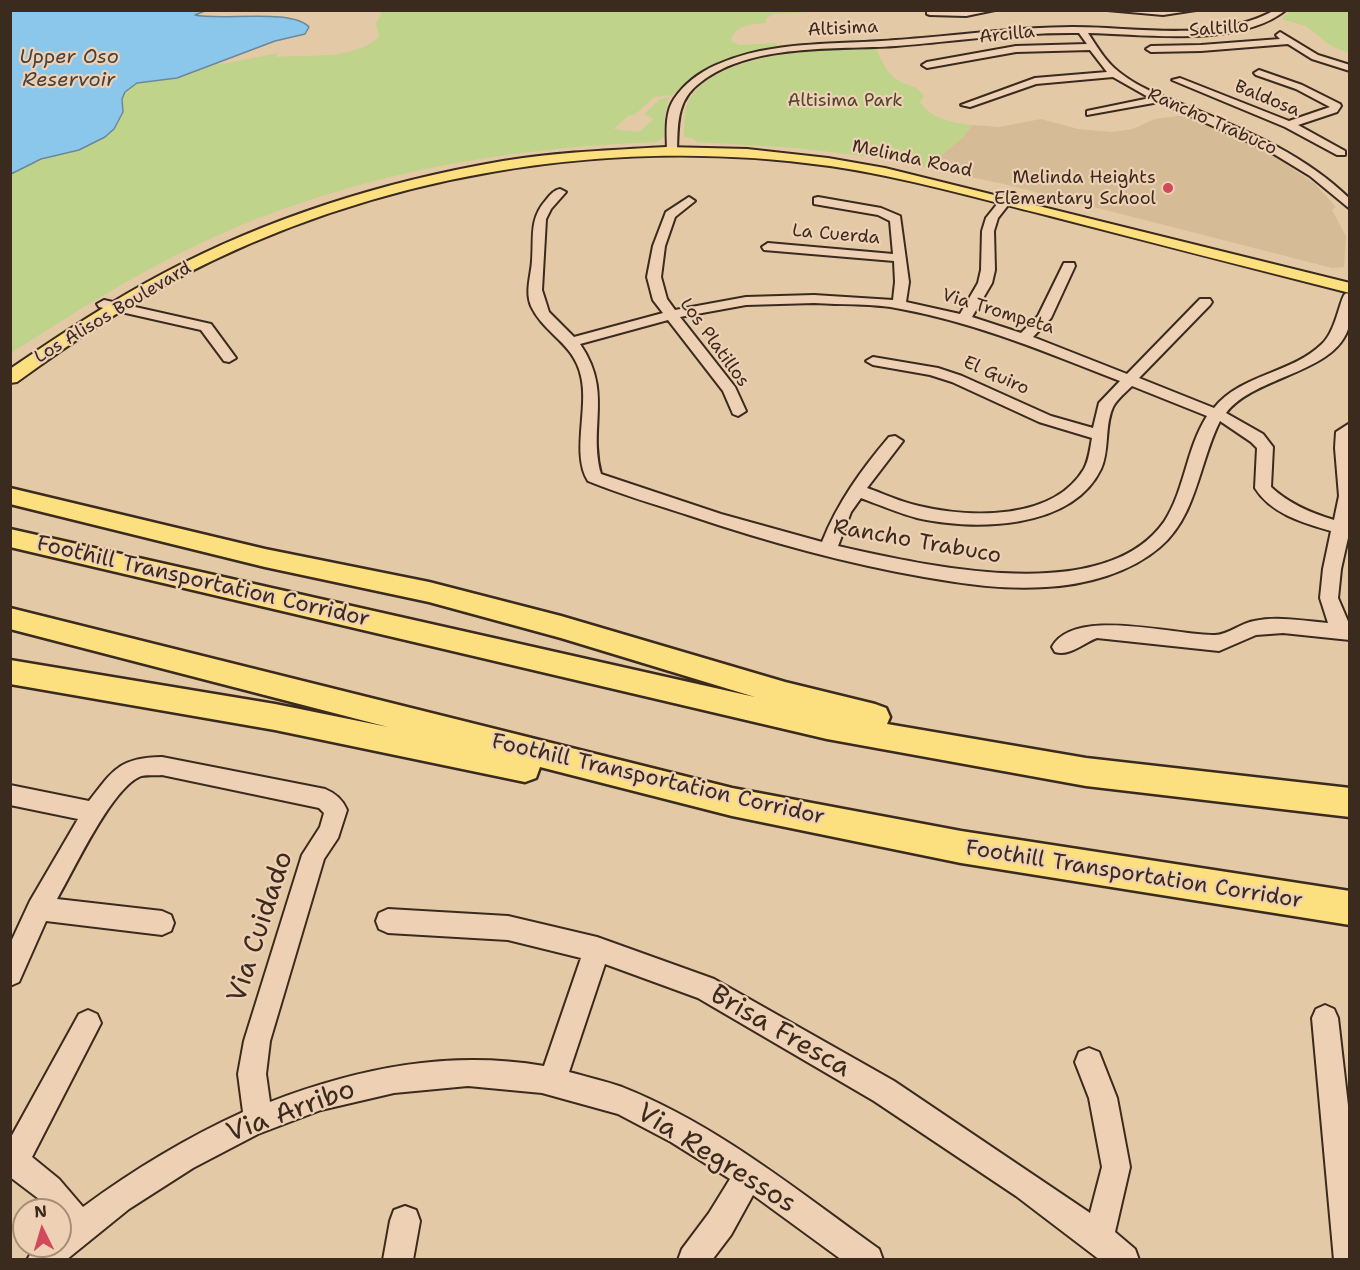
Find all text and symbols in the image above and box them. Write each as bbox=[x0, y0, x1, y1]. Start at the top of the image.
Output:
street label: Altisima bbox=[807, 16, 879, 42]
street label: Saltillo bbox=[1188, 16, 1250, 42]
street label: Arcilla bbox=[978, 21, 1036, 49]
water label: Upper Oso Reservoir bbox=[19, 46, 119, 93]
street label: Baldosa bbox=[1231, 76, 1303, 122]
street label: Rancho Trabuco bbox=[1144, 84, 1280, 160]
park label: Altisima Park bbox=[787, 90, 903, 112]
street label: Melinda Road bbox=[850, 136, 974, 182]
place label: Melinda Heights Elementary School bbox=[994, 167, 1156, 210]
marker: Melinda Heights Elementary School bbox=[1161, 181, 1175, 195]
street label: La Cuerda bbox=[791, 220, 881, 250]
street label: Los Alisos Boulevard bbox=[31, 258, 195, 368]
street label: Via Trompeta bbox=[939, 285, 1057, 339]
street label: Los Platillos bbox=[675, 294, 753, 392]
street label: El Guiro bbox=[960, 352, 1032, 400]
street label: Rancho Trabuco bbox=[831, 514, 1003, 570]
street label: Foothill Transportation Corridor bbox=[34, 531, 372, 633]
street label: Foothill Transportation Corridor bbox=[489, 729, 827, 831]
street label: Foothill Transportation Corridor bbox=[963, 835, 1305, 915]
street label: Via Cuidado bbox=[221, 847, 301, 1007]
street label: Brisa Fresca bbox=[704, 979, 856, 1085]
street label: Via Arribo bbox=[222, 1074, 360, 1150]
street label: Via Regressos bbox=[630, 1097, 802, 1221]
north arrow bbox=[12, 1198, 72, 1258]
text: N bbox=[33, 1201, 48, 1223]

